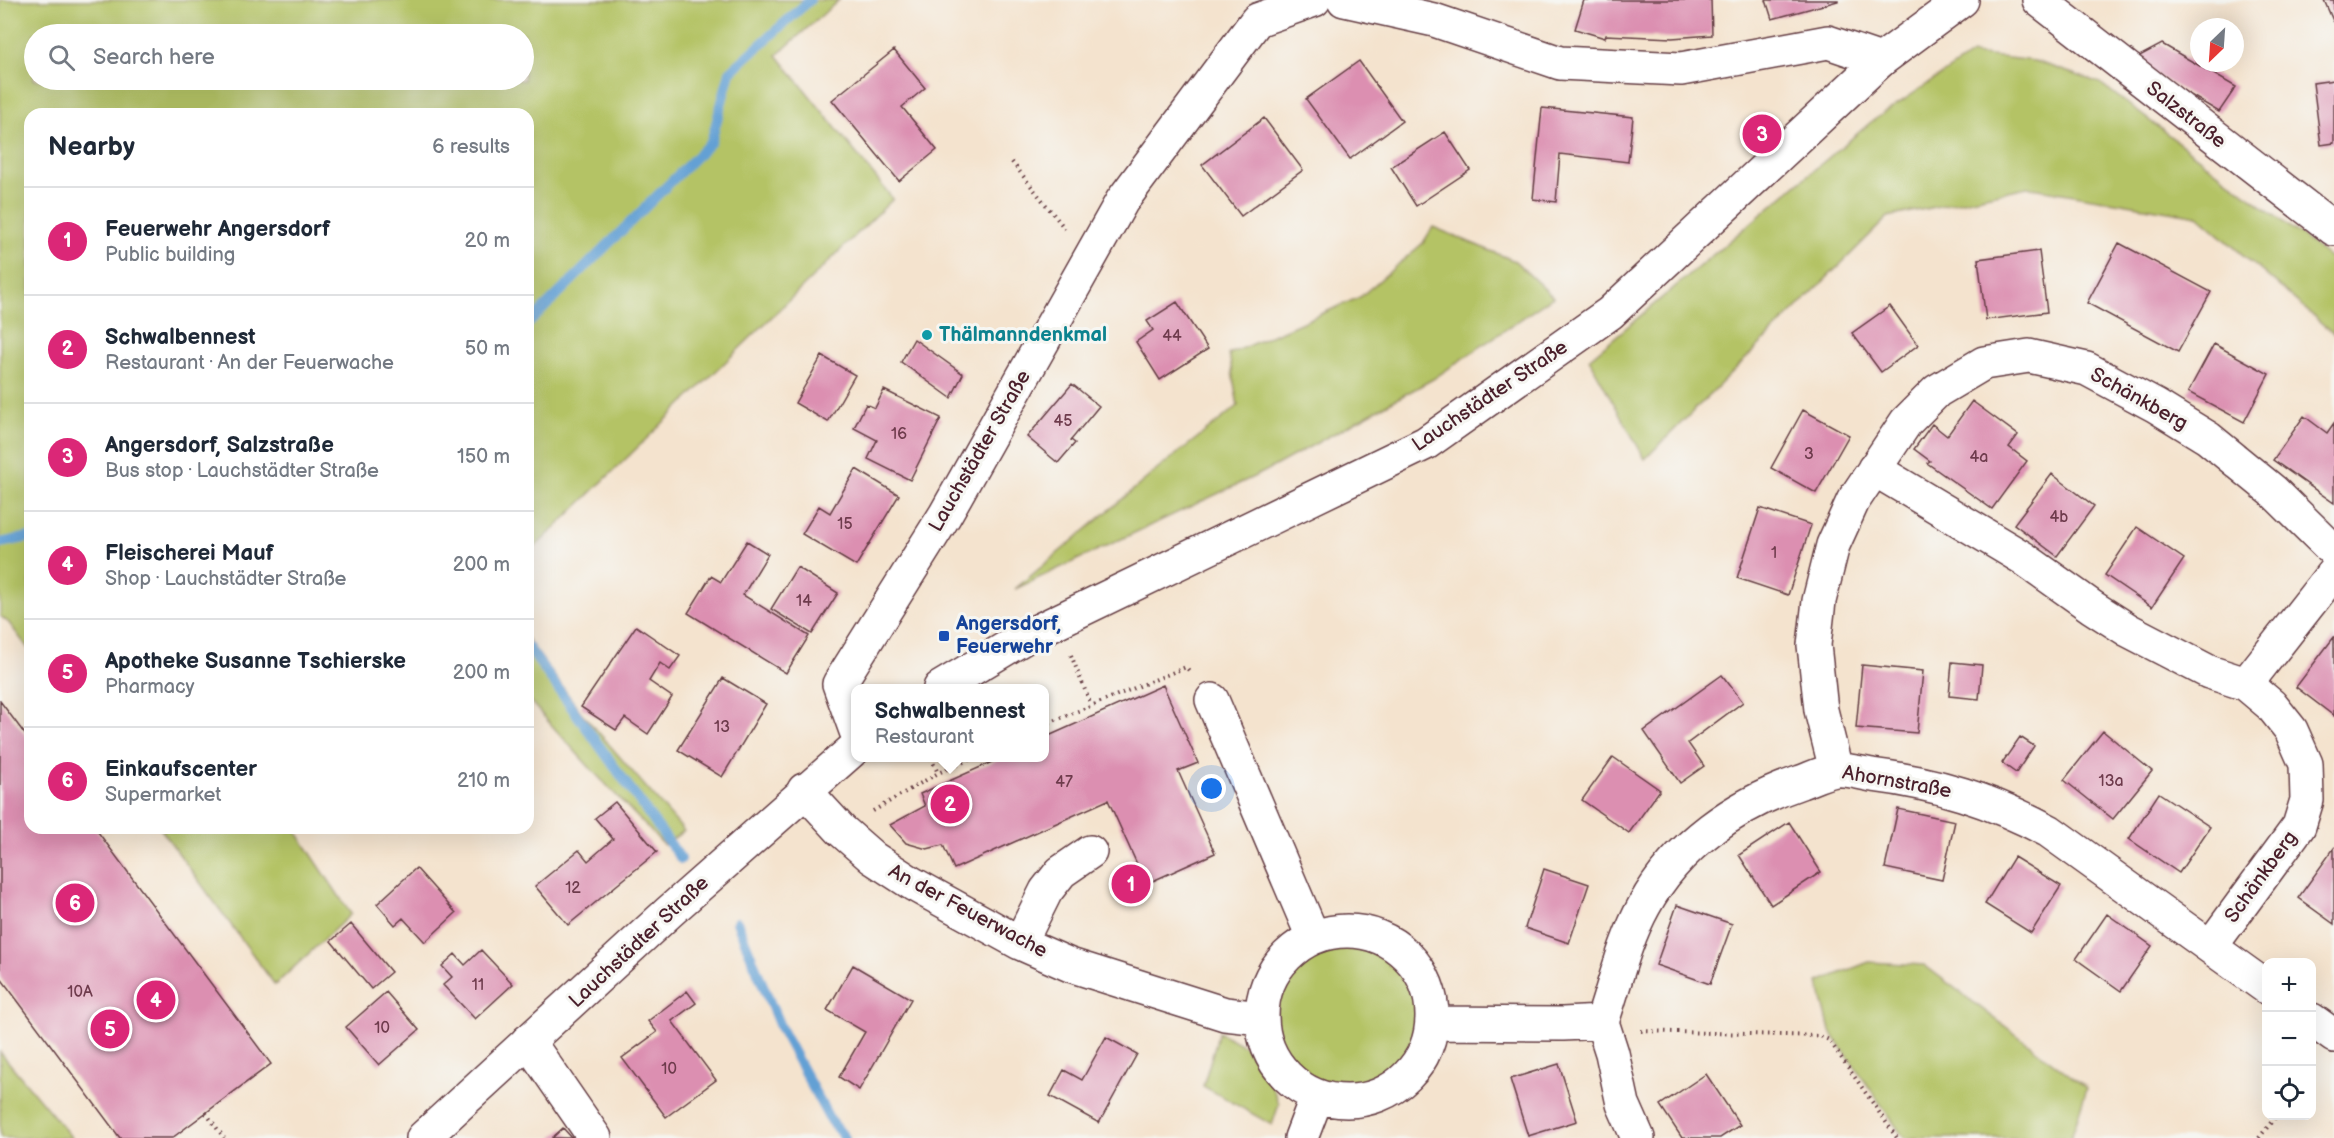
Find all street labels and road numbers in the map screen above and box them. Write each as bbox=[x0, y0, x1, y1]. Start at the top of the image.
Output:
street label: Salzstraße bbox=[2141, 76, 2231, 154]
street label: Lauchstädter Straße bbox=[1408, 335, 1572, 457]
street label: Schänkberg bbox=[2086, 362, 2192, 436]
street label: Lauchstädter Straße bbox=[924, 366, 1036, 536]
street label: Ahornstraße bbox=[1841, 761, 1954, 803]
street label: Schänkberg bbox=[2220, 826, 2302, 928]
street label: An der Feuerwache bbox=[884, 859, 1052, 963]
street label: Lauchstädter Straße bbox=[564, 871, 714, 1013]

